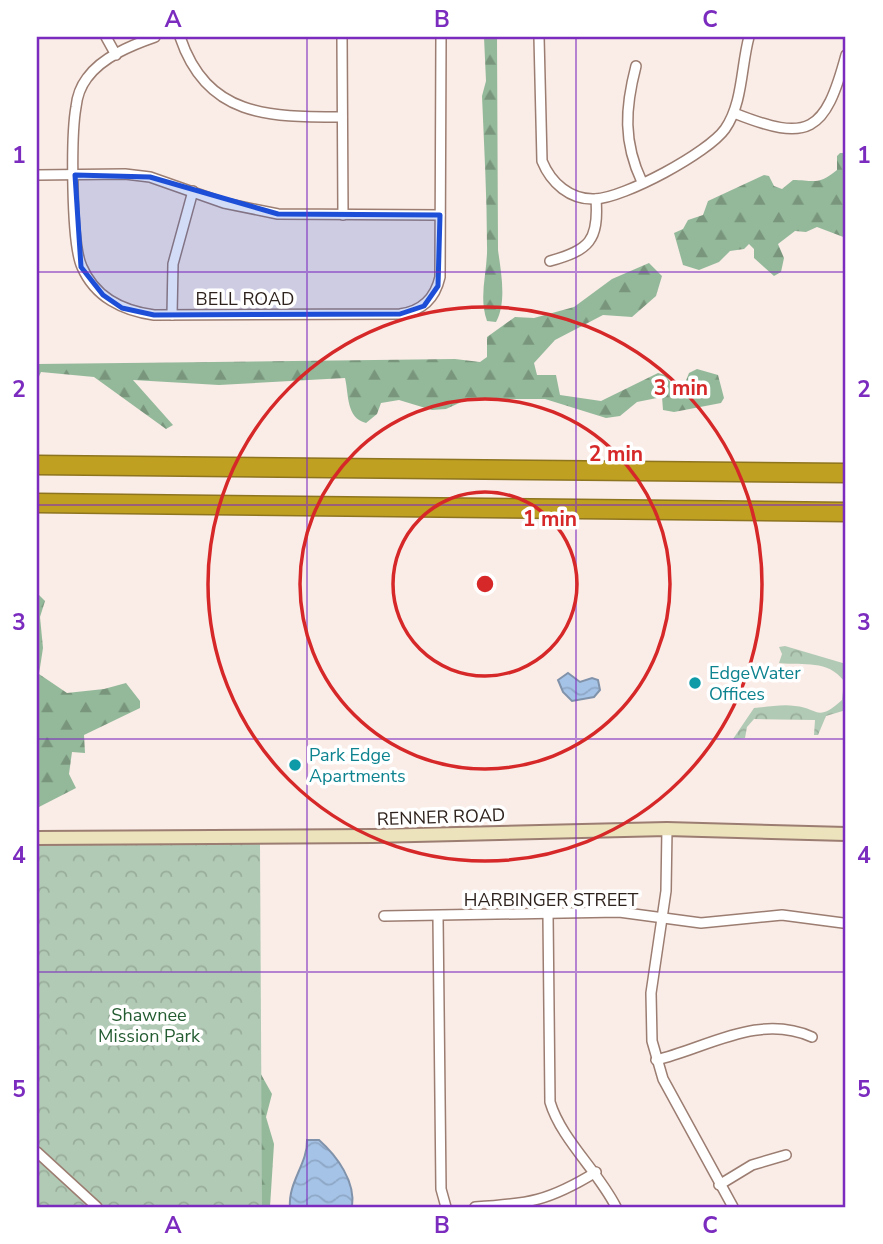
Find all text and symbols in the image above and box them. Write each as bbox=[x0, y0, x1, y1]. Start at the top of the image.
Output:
text: A bbox=[164, 4, 182, 35]
text: B bbox=[434, 4, 450, 35]
text: C bbox=[702, 4, 718, 35]
text: 1 bbox=[12, 140, 26, 171]
text: 1 bbox=[857, 140, 871, 171]
street label: BELL ROAD bbox=[196, 287, 294, 311]
text: 2 bbox=[12, 374, 26, 405]
text: 3 min bbox=[654, 374, 708, 402]
text: 2 bbox=[857, 374, 871, 405]
text: 2 min bbox=[589, 440, 643, 468]
text: 1 min bbox=[523, 505, 577, 533]
centre of rings bbox=[473, 572, 497, 596]
text: 3 bbox=[12, 607, 26, 638]
text: 3 bbox=[857, 607, 871, 638]
place label: EdgeWater Offices bbox=[709, 661, 801, 706]
marker: EdgeWater Offices bbox=[687, 675, 703, 691]
place label: Park Edge Apartments bbox=[309, 743, 406, 788]
marker: Park Edge Apartments bbox=[287, 757, 303, 773]
street label: RENNER ROAD bbox=[376, 803, 506, 831]
text: 4 bbox=[12, 840, 26, 871]
text: 4 bbox=[857, 840, 871, 871]
street label: HARBINGER STREET bbox=[464, 888, 638, 912]
park label: Shawnee Mission Park bbox=[98, 1003, 201, 1048]
text: 5 bbox=[12, 1074, 26, 1105]
text: 5 bbox=[857, 1074, 871, 1105]
text: A bbox=[164, 1210, 182, 1241]
text: B bbox=[434, 1210, 450, 1241]
text: C bbox=[702, 1210, 718, 1241]

